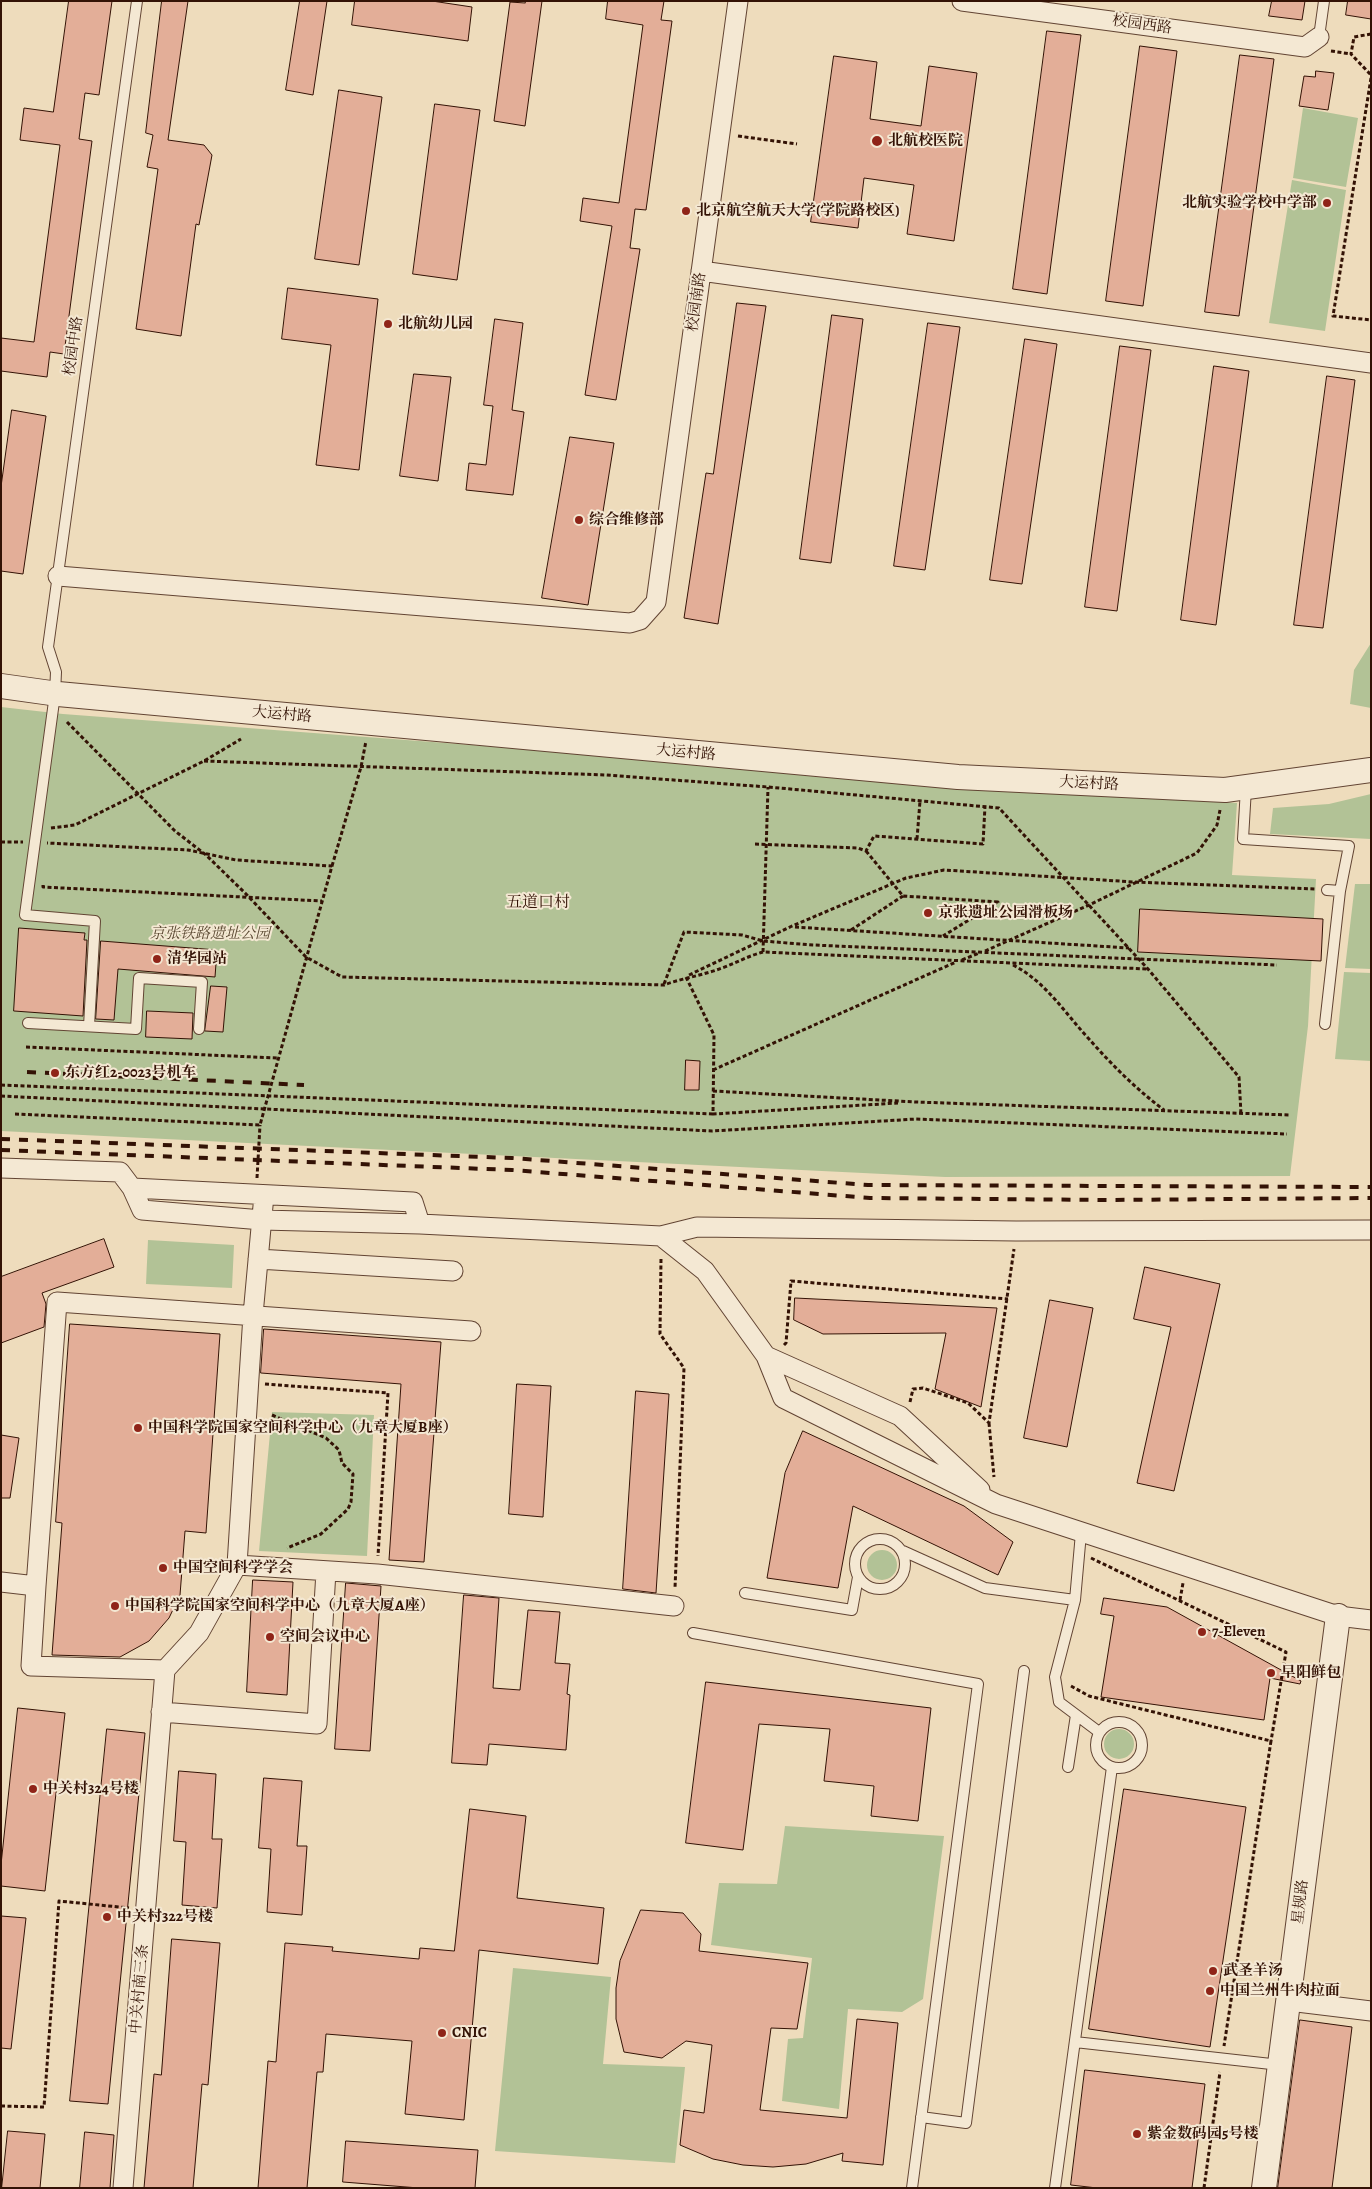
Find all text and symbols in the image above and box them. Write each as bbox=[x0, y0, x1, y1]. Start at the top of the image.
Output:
street label: 校园西路 bbox=[1111, 12, 1173, 38]
place label: 北航校医院 bbox=[888, 132, 963, 150]
marker: 北航校医院 bbox=[870, 134, 884, 148]
place label: 北航实验学校中学部 bbox=[1182, 194, 1317, 212]
marker: 北航实验学校中学部 bbox=[1321, 197, 1333, 209]
place label: 北京航空航天大学(学院路校区) bbox=[696, 202, 900, 220]
marker: 北京航空航天大学(学院路校区) bbox=[680, 205, 692, 217]
street label: 校园南路 bbox=[684, 271, 710, 333]
street label: 校园中路 bbox=[61, 315, 87, 377]
place label: 北航幼儿园 bbox=[398, 315, 473, 333]
marker: 北航幼儿园 bbox=[382, 318, 394, 330]
place label: 综合维修部 bbox=[589, 511, 664, 529]
marker: 综合维修部 bbox=[573, 514, 585, 526]
street label: 大运村路 bbox=[251, 703, 313, 727]
street label: 大运村路 bbox=[655, 741, 717, 765]
street label: 大运村路 bbox=[1059, 773, 1119, 795]
district label: 五道口村 bbox=[506, 893, 570, 913]
place label: 京张遗址公园滑板场 bbox=[938, 904, 1073, 922]
marker: 京张遗址公园滑板场 bbox=[922, 907, 934, 919]
park label: 京张铁路遗址公园 bbox=[150, 925, 270, 943]
place label: 清华园站 bbox=[167, 950, 227, 968]
marker: 清华园站 bbox=[151, 953, 163, 965]
place label: 东方红2-0023号机车 bbox=[65, 1064, 196, 1082]
marker: 东方红2-0023号机车 bbox=[49, 1067, 61, 1079]
place label: 中国科学院国家空间科学中心（九章大厦B座） bbox=[148, 1419, 457, 1437]
marker: 中国科学院国家空间科学中心（九章大厦B座） bbox=[132, 1422, 144, 1434]
place label: 中国空间科学学会 bbox=[173, 1559, 293, 1577]
marker: 中国空间科学学会 bbox=[157, 1562, 169, 1574]
place label: 中国科学院国家空间科学中心（九章大厦A座） bbox=[125, 1597, 434, 1615]
marker: 中国科学院国家空间科学中心（九章大厦A座） bbox=[109, 1600, 121, 1612]
place label: 7-Eleven bbox=[1212, 1623, 1265, 1641]
marker: 7-Eleven bbox=[1196, 1626, 1208, 1638]
place label: 空间会议中心 bbox=[280, 1628, 370, 1646]
marker: 空间会议中心 bbox=[264, 1631, 276, 1643]
place label: 早阳鲜包 bbox=[1281, 1664, 1341, 1682]
marker: 早阳鲜包 bbox=[1265, 1667, 1277, 1679]
place label: 中关村324号楼 bbox=[43, 1780, 139, 1798]
marker: 中关村324号楼 bbox=[27, 1783, 39, 1795]
street label: 星规路 bbox=[1289, 1879, 1313, 1925]
place label: 中关村322号楼 bbox=[117, 1908, 213, 1926]
marker: 中关村322号楼 bbox=[101, 1911, 113, 1923]
street label: 中关村南三条 bbox=[127, 1943, 153, 2035]
place label: 武圣羊汤 bbox=[1223, 1962, 1283, 1980]
marker: 武圣羊汤 bbox=[1207, 1965, 1219, 1977]
place label: 中国兰州牛肉拉面 bbox=[1220, 1982, 1340, 2000]
marker: 中国兰州牛肉拉面 bbox=[1204, 1985, 1216, 1997]
place label: CNIC bbox=[452, 2024, 487, 2042]
marker: CNIC bbox=[436, 2027, 448, 2039]
place label: 紫金数码园5号楼 bbox=[1147, 2125, 1258, 2143]
marker: 紫金数码园5号楼 bbox=[1131, 2128, 1143, 2140]

